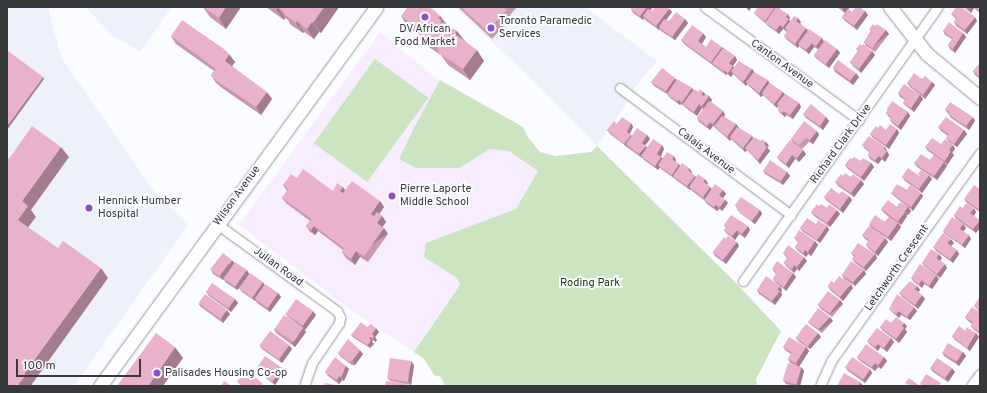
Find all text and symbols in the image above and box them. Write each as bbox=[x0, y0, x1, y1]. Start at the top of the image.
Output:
marker: DV African Food Market bbox=[420, 12, 430, 22]
place label: Toronto Paramedic Services bbox=[499, 15, 592, 41]
place label: DV African Food Market bbox=[395, 23, 455, 49]
marker: Toronto Paramedic Services bbox=[486, 23, 496, 33]
street label: Canton Avenue bbox=[748, 37, 816, 91]
street label: Richard Clark Drive bbox=[808, 102, 874, 186]
street label: Calais Avenue bbox=[675, 125, 737, 177]
street label: Wilson Avenue bbox=[211, 163, 263, 229]
place label: Pierre Laporte Middle School bbox=[400, 183, 471, 209]
marker: Pierre Laporte Middle School bbox=[387, 191, 397, 201]
place label: Hennick Humber Hospital bbox=[98, 195, 181, 221]
marker: Hennick Humber Hospital bbox=[83, 202, 95, 214]
street label: Letchworth Crescent bbox=[862, 222, 932, 314]
street label: Julian Road bbox=[251, 245, 305, 289]
park label: Roding Park bbox=[560, 276, 620, 290]
scale bar bbox=[18, 351, 143, 377]
text: 100 m bbox=[23, 358, 56, 374]
place label: Palisades Housing Co-op bbox=[165, 366, 287, 380]
marker: Palisades Housing Co-op bbox=[152, 368, 162, 378]

